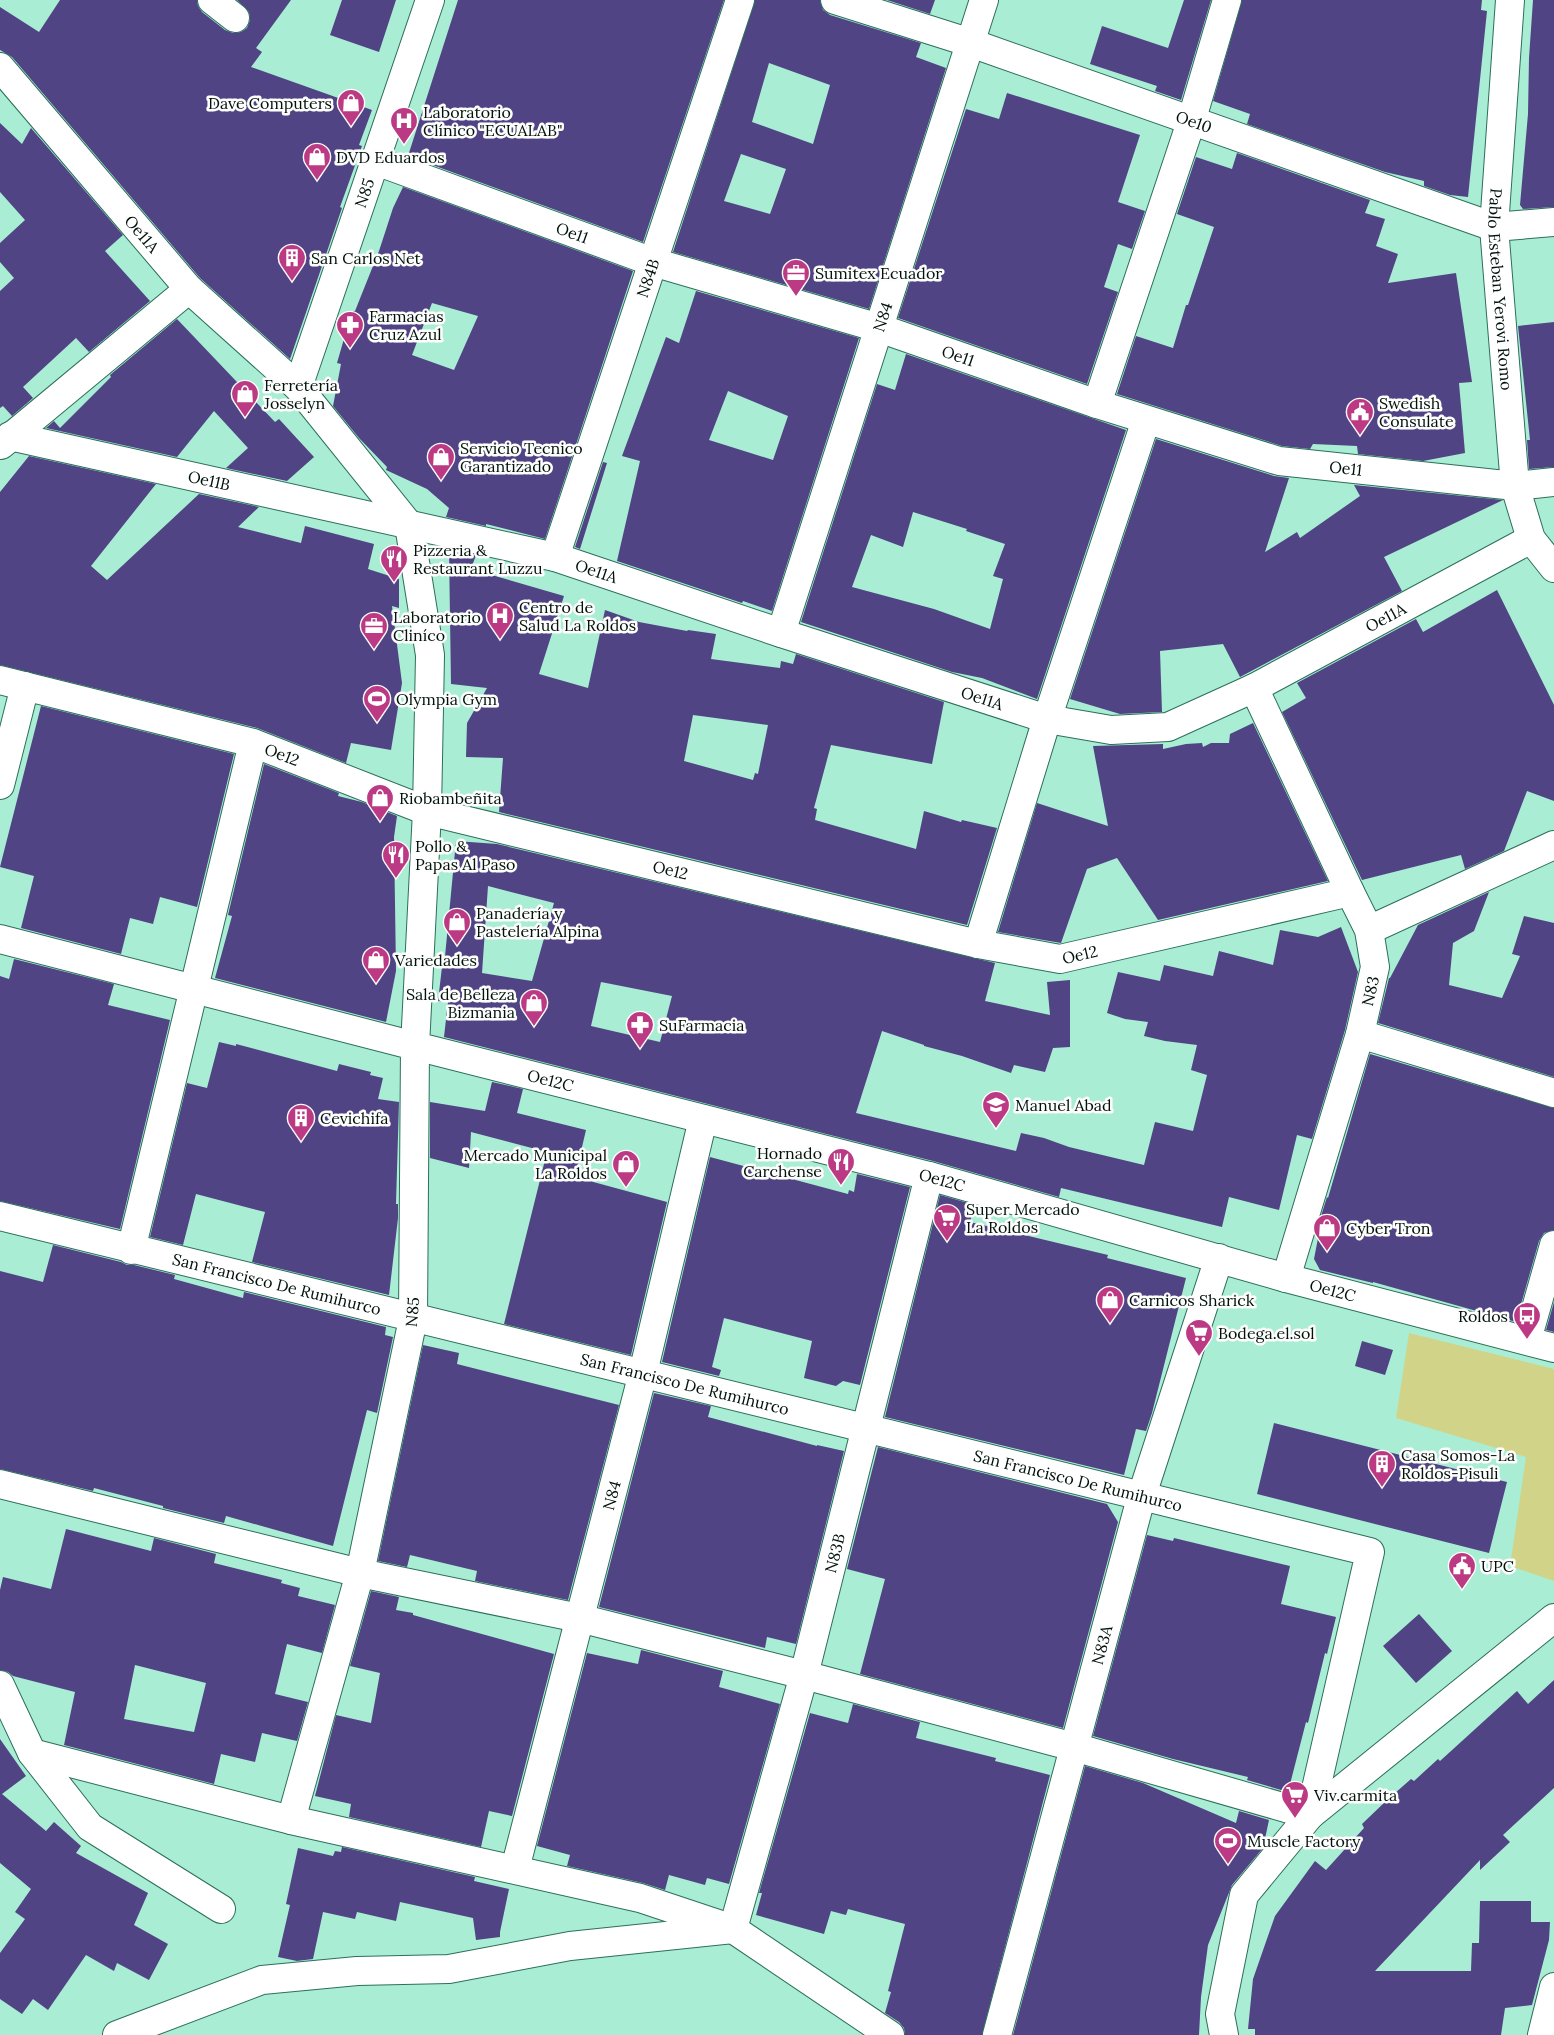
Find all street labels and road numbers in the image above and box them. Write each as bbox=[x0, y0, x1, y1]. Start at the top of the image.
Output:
street label: Oe10 bbox=[1173, 106, 1215, 137]
street label: N85 bbox=[350, 176, 378, 210]
street label: Pablo Esteban Yerovi Romo bbox=[1484, 187, 1517, 391]
street label: Oe11A bbox=[120, 211, 164, 257]
street label: Oe11 bbox=[553, 218, 591, 248]
street label: N84B bbox=[632, 256, 663, 300]
street label: N84 bbox=[868, 299, 897, 334]
street label: Oe11 bbox=[939, 341, 977, 370]
street label: Oe11 bbox=[1328, 456, 1363, 480]
street label: Oe11B bbox=[186, 466, 232, 495]
street label: Oe11A bbox=[573, 555, 621, 588]
street label: Oe11A bbox=[1362, 598, 1410, 636]
street label: Oe11A bbox=[958, 682, 1007, 714]
street label: Oe12 bbox=[262, 739, 302, 770]
street label: Oe12 bbox=[651, 856, 690, 884]
street label: Oe12 bbox=[1060, 941, 1099, 968]
street label: N83 bbox=[1357, 974, 1383, 1008]
street label: Oe12C bbox=[525, 1065, 576, 1096]
street label: Oe12C bbox=[917, 1164, 967, 1196]
street label: San Francisco De Rumihurco bbox=[170, 1249, 383, 1319]
street label: Oe12C bbox=[1307, 1275, 1358, 1306]
street label: N85 bbox=[401, 1296, 423, 1328]
street label: San Francisco De Rumihurco bbox=[578, 1349, 791, 1419]
street label: San Francisco De Rumihurco bbox=[972, 1445, 1184, 1516]
street label: N84 bbox=[598, 1478, 625, 1512]
street label: N83B bbox=[820, 1531, 849, 1575]
street label: N83A bbox=[1087, 1622, 1117, 1667]

